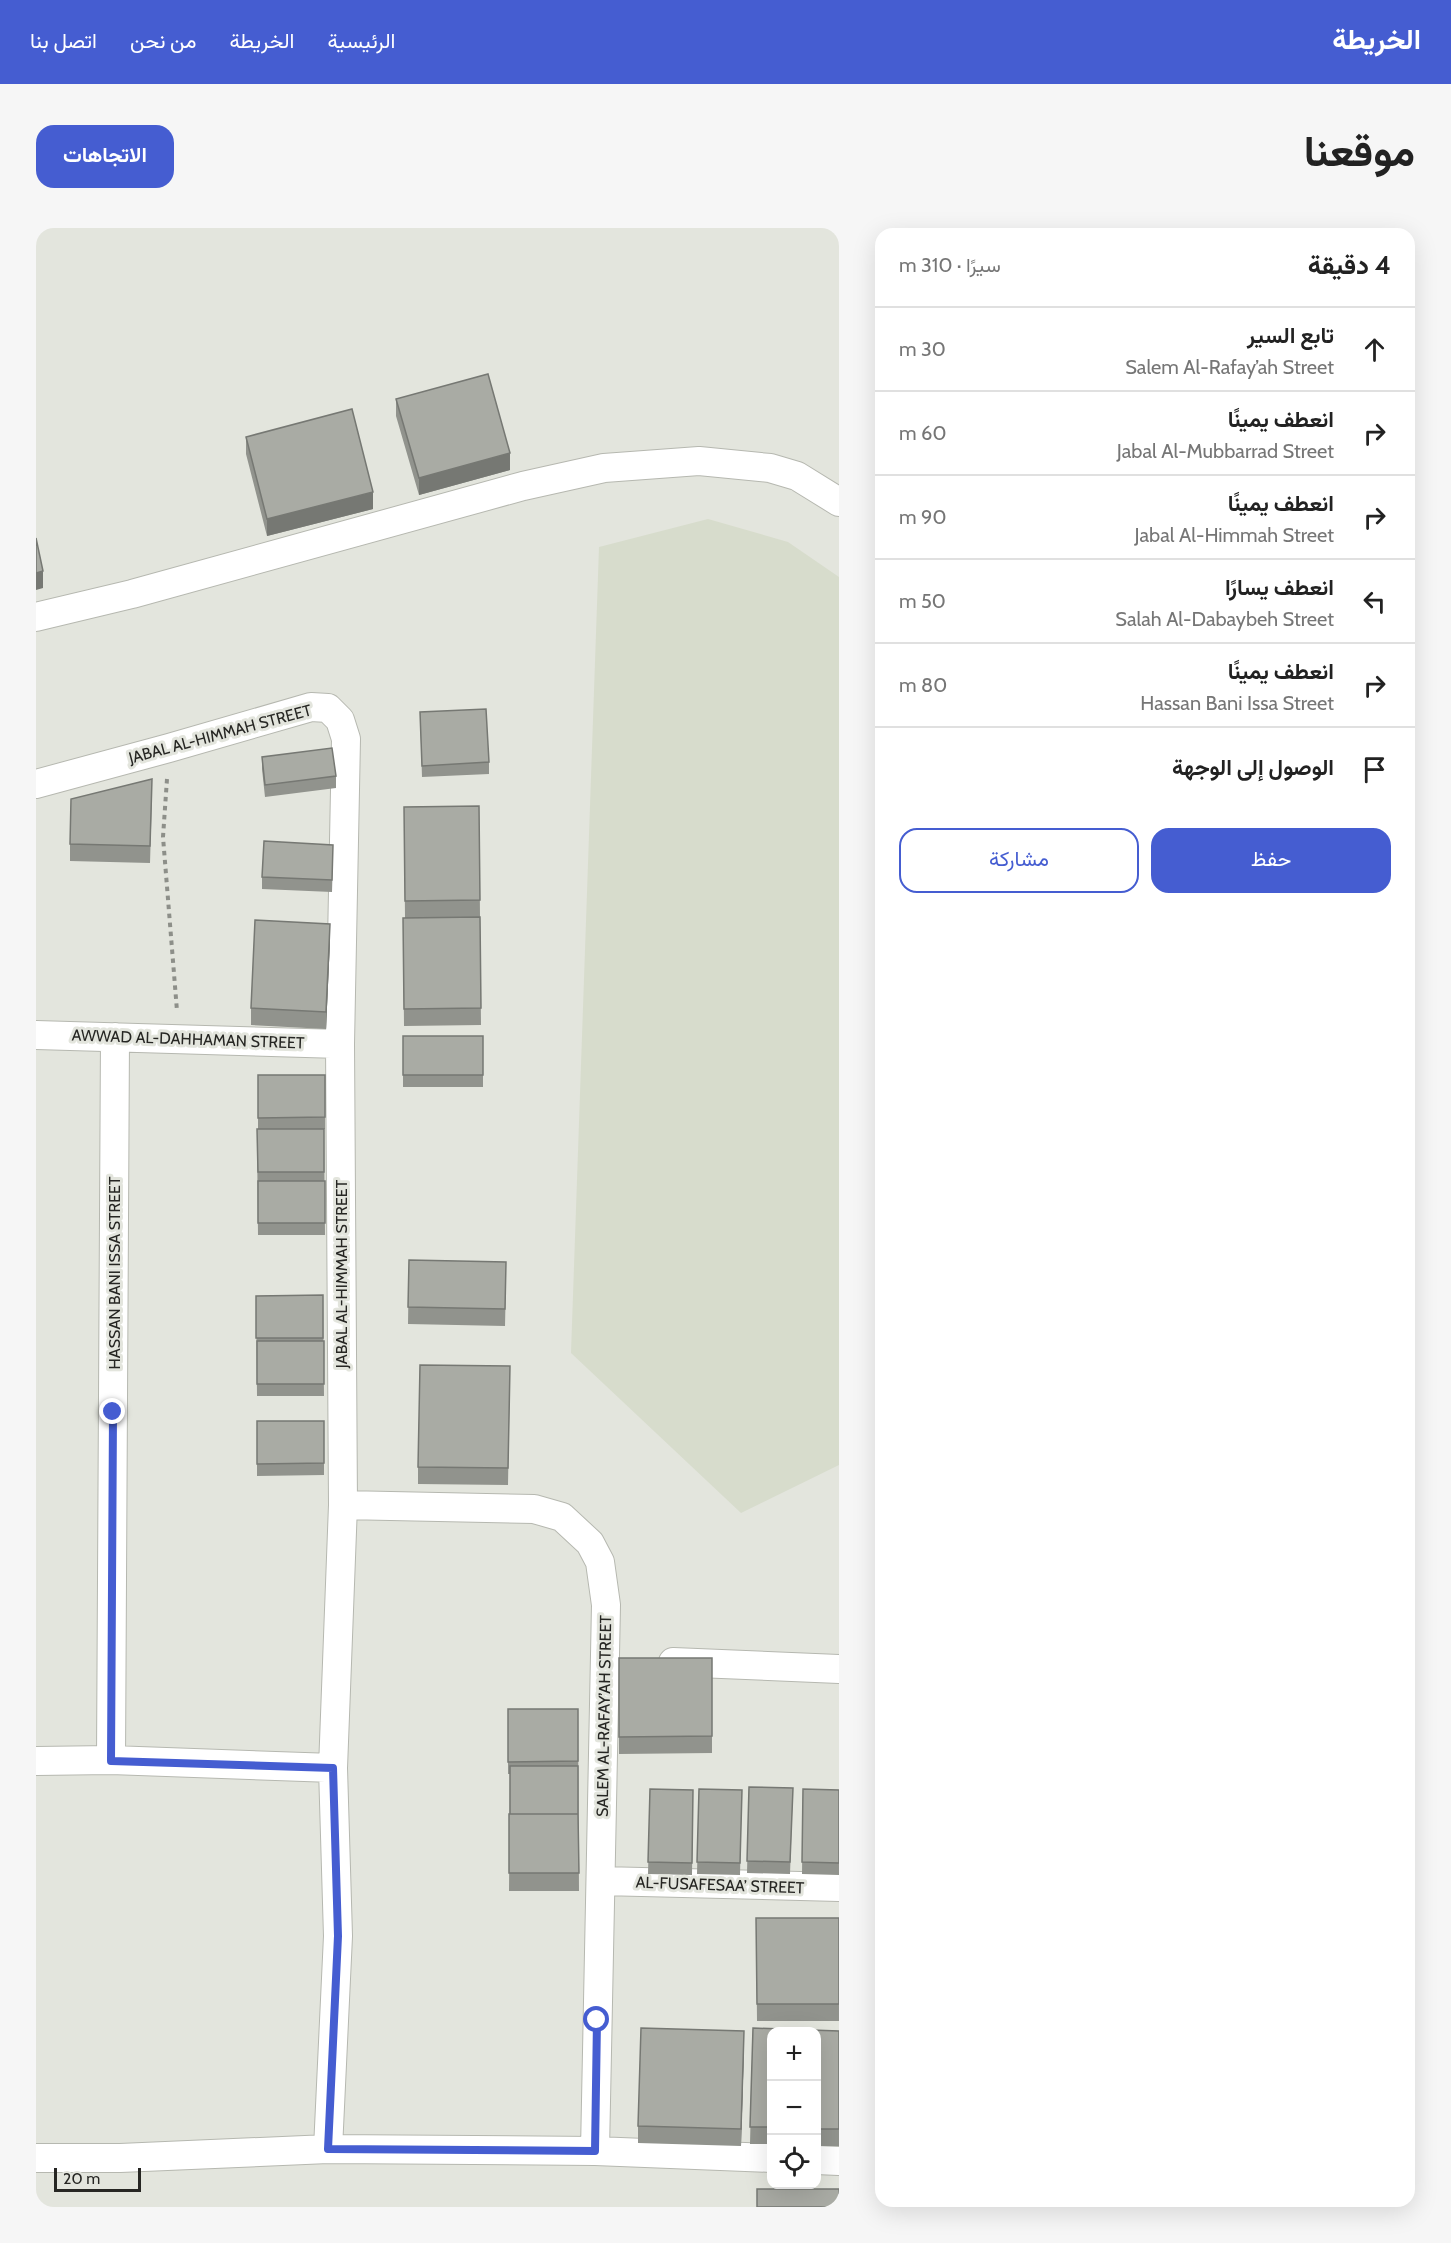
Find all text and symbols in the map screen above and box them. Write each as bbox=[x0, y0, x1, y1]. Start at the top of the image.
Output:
text: الخريطة bbox=[1332, 22, 1421, 56]
text: اتصل بنا bbox=[30, 28, 97, 53]
text: من نحن bbox=[130, 28, 196, 53]
text: الخريطة bbox=[229, 28, 294, 53]
text: الرئيسية bbox=[327, 28, 395, 53]
button: الاتجاهات bbox=[36, 125, 174, 188]
text: موقعنا bbox=[1304, 125, 1415, 177]
text: 4 دقيقة bbox=[1308, 249, 1391, 281]
text: سيرًا · 310 m bbox=[899, 253, 1001, 277]
text: تابع السير bbox=[1247, 322, 1334, 349]
icon: ahead bbox=[1358, 333, 1391, 366]
text: 30 m bbox=[899, 337, 946, 361]
text: Salem Al-Rafay’ah Street bbox=[1125, 355, 1334, 379]
text: انعطف يمينًا bbox=[1228, 406, 1334, 433]
icon: right bbox=[1358, 417, 1391, 450]
text: 60 m bbox=[899, 421, 946, 445]
text: Jabal Al-Mubbarrad Street bbox=[1117, 439, 1334, 463]
text: انعطف يمينًا bbox=[1228, 490, 1334, 517]
icon: right bbox=[1358, 501, 1391, 534]
text: 90 m bbox=[899, 505, 946, 529]
text: Jabal Al-Himmah Street bbox=[1135, 523, 1334, 547]
text: انعطف يسارًا bbox=[1225, 574, 1334, 601]
icon: left bbox=[1358, 585, 1391, 618]
text: 50 m bbox=[899, 589, 946, 613]
text: Salah Al-Dabaybeh Street bbox=[1115, 607, 1334, 631]
text: انعطف يمينًا bbox=[1228, 658, 1334, 685]
icon: right bbox=[1358, 669, 1391, 702]
text: 80 m bbox=[899, 673, 947, 697]
text: Hassan Bani Issa Street bbox=[1140, 691, 1334, 715]
street label: JABAL AL-HIMMAH STREET bbox=[126, 700, 314, 768]
icon: arrive bbox=[1358, 753, 1391, 786]
text: الوصول إلى الوجهة bbox=[1172, 754, 1334, 781]
button: مشاركة bbox=[899, 828, 1139, 893]
button: حفظ bbox=[1151, 828, 1391, 893]
street label: AWWAD AL-DAHHAMAN STREET bbox=[71, 1025, 305, 1053]
street label: HASSAN BANI ISSA STREET bbox=[105, 1176, 124, 1369]
street label: JABAL AL-HIMMAH STREET bbox=[332, 1179, 351, 1369]
route end bbox=[99, 1398, 125, 1424]
street label: SALEM AL-RAFAY’AH STREET bbox=[593, 1614, 615, 1817]
street label: AL-FUSAFESAA’ STREET bbox=[635, 1873, 805, 1897]
route start bbox=[583, 2006, 609, 2032]
map controls bbox=[767, 2027, 821, 2189]
button: + bbox=[767, 2027, 821, 2081]
button: − bbox=[767, 2081, 821, 2135]
button: locate bbox=[767, 2135, 821, 2189]
scale bar bbox=[54, 2165, 141, 2192]
text: 20 m bbox=[63, 2169, 100, 2188]

